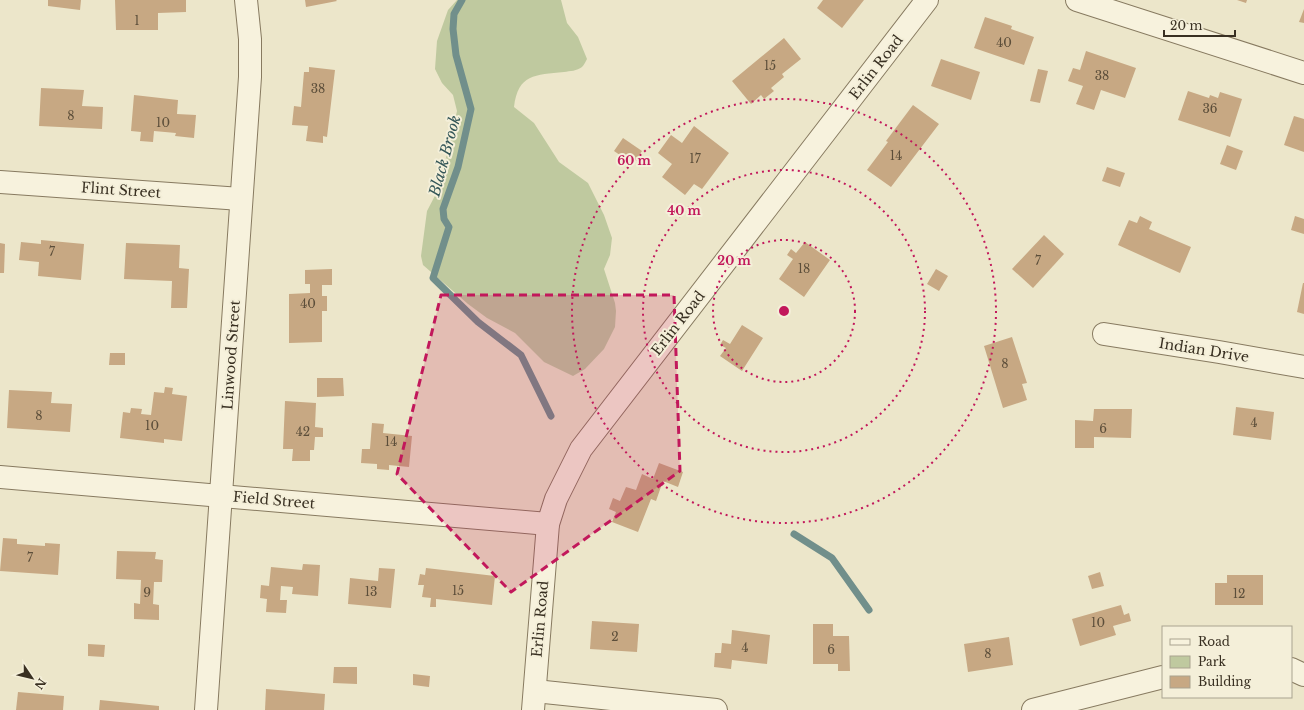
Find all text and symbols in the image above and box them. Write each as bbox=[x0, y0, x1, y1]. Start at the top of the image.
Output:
scale bar bbox=[1164, 12, 1235, 38]
house number: 1 bbox=[134, 13, 140, 28]
text: 20 m bbox=[1170, 18, 1202, 33]
street label: Erlin Road bbox=[845, 31, 907, 103]
house number: 40 bbox=[996, 35, 1012, 50]
house number: 15 bbox=[764, 58, 776, 73]
house number: 38 bbox=[1095, 68, 1109, 83]
house number: 38 bbox=[311, 81, 325, 96]
house number: 36 bbox=[1202, 101, 1218, 116]
house number: 8 bbox=[67, 108, 75, 123]
water label: Black Brook bbox=[424, 113, 464, 200]
house number: 10 bbox=[156, 115, 170, 130]
house number: 14 bbox=[890, 148, 902, 163]
house number: 17 bbox=[689, 151, 702, 166]
text: 60 m bbox=[617, 153, 652, 168]
street label: Flint Street bbox=[81, 178, 162, 202]
text: 40 m bbox=[667, 203, 701, 218]
house number: 7 bbox=[49, 244, 56, 259]
text: 20 m bbox=[717, 253, 751, 268]
house number: 7 bbox=[1035, 253, 1042, 268]
house number: 18 bbox=[798, 261, 810, 276]
street label: Erlin Road bbox=[647, 287, 709, 359]
house number: 40 bbox=[300, 296, 316, 311]
street label: Linwood Street bbox=[218, 299, 244, 410]
centre of rings bbox=[777, 304, 791, 318]
street label: Indian Drive bbox=[1158, 334, 1250, 366]
house number: 8 bbox=[1001, 356, 1009, 371]
house number: 8 bbox=[35, 408, 43, 423]
house number: 4 bbox=[1250, 415, 1258, 430]
house number: 10 bbox=[145, 418, 159, 433]
house number: 6 bbox=[1099, 421, 1107, 436]
house number: 42 bbox=[296, 424, 310, 439]
house number: 14 bbox=[385, 434, 397, 449]
street label: Field Street bbox=[232, 487, 316, 513]
house number: 7 bbox=[27, 550, 34, 565]
street label: Erlin Road bbox=[528, 579, 552, 658]
house number: 15 bbox=[452, 583, 464, 598]
house number: 13 bbox=[365, 584, 377, 599]
house number: 9 bbox=[143, 585, 151, 600]
house number: 12 bbox=[1233, 586, 1245, 601]
house number: 10 bbox=[1091, 615, 1105, 630]
legend bbox=[1162, 626, 1292, 698]
house number: 2 bbox=[611, 629, 619, 644]
text: Road bbox=[1198, 634, 1230, 649]
house number: 4 bbox=[741, 640, 749, 655]
house number: 6 bbox=[827, 642, 835, 657]
house number: 8 bbox=[984, 646, 992, 661]
text: Park bbox=[1198, 654, 1226, 669]
north arrow bbox=[12, 658, 52, 698]
text: Building bbox=[1198, 674, 1252, 689]
text: N bbox=[31, 675, 49, 693]

